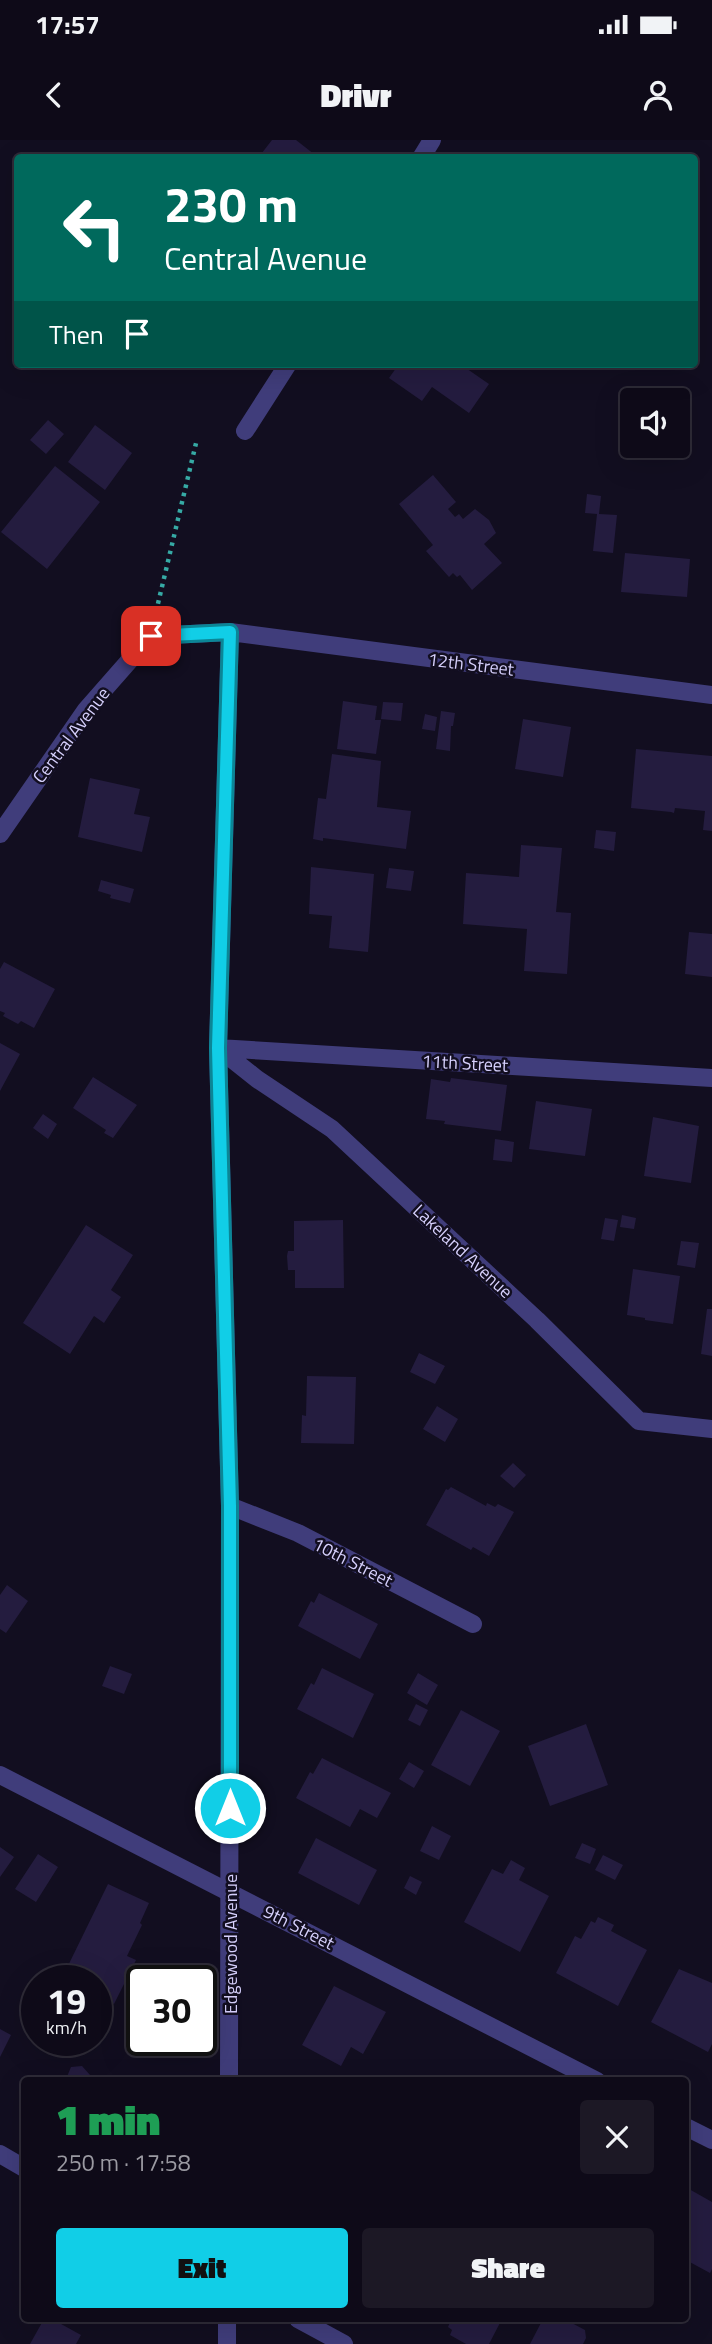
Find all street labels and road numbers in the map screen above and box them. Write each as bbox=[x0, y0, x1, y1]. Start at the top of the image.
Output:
street label: 12th Street bbox=[426, 645, 516, 683]
street label: Central Avenue bbox=[26, 681, 116, 789]
street label: 11th Street bbox=[421, 1047, 510, 1079]
street label: Lakeland Avenue bbox=[407, 1198, 519, 1304]
street label: 10th Street bbox=[308, 1530, 398, 1594]
street label: Edgewood Avenue bbox=[217, 1874, 244, 2014]
street label: 9th Street bbox=[259, 1898, 340, 1957]

